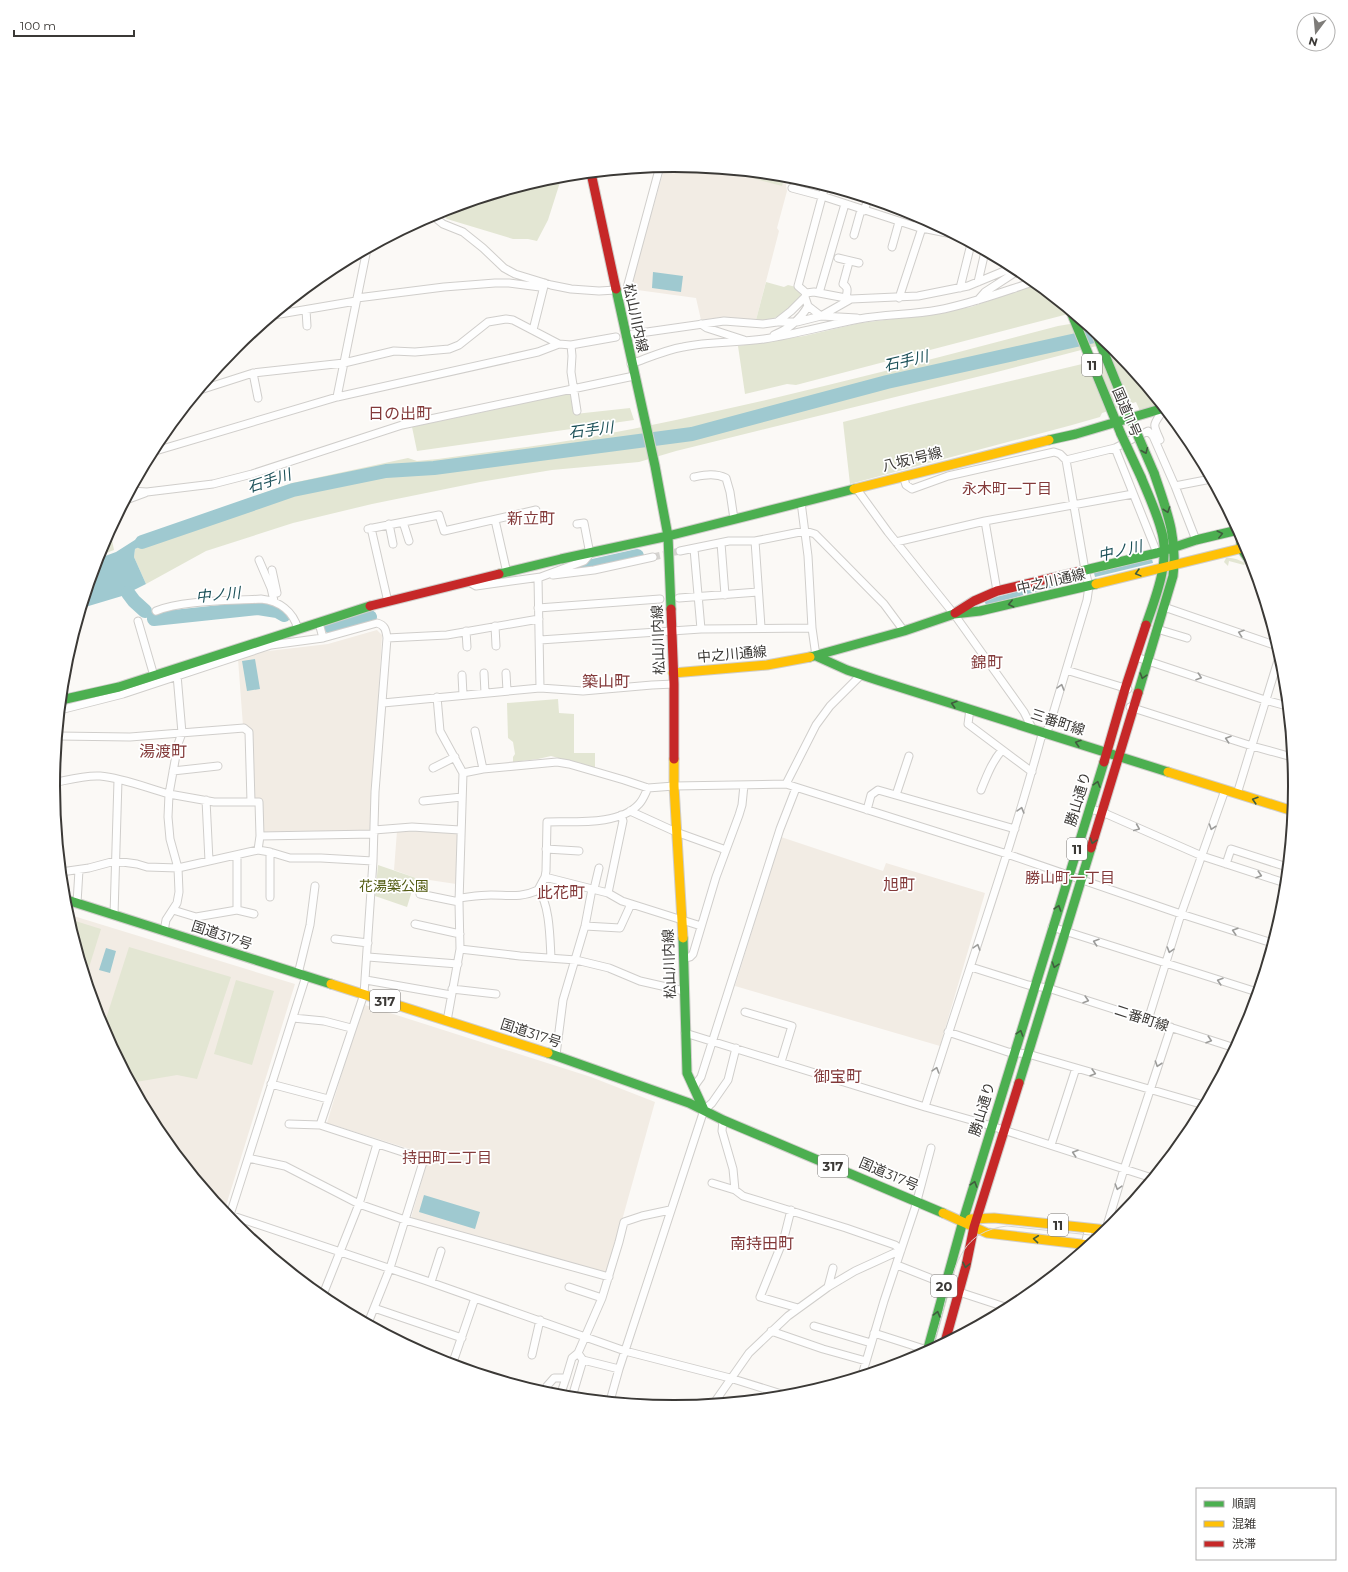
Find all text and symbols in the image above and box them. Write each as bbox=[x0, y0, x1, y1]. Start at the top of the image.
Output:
scale bar bbox=[14, 12, 134, 38]
north arrow bbox=[1296, 12, 1336, 52]
text: 100 m bbox=[20, 18, 56, 33]
text: N bbox=[1307, 34, 1319, 50]
street label: 松山川内線 bbox=[620, 282, 652, 354]
water label: 石手川 bbox=[882, 346, 932, 375]
road number: 11 bbox=[1082, 354, 1102, 376]
street label: 国道11号 bbox=[1109, 384, 1145, 440]
district label: 日の出町 bbox=[368, 404, 432, 423]
water label: 石手川 bbox=[567, 417, 616, 442]
street label: 八坂1号線 bbox=[880, 443, 944, 475]
one-way arrow bbox=[1140, 448, 1148, 455]
water label: 石手川 bbox=[245, 464, 295, 497]
district label: 永木町一丁目 bbox=[962, 479, 1052, 498]
one-way arrow bbox=[1162, 506, 1171, 513]
district label: 新立町 bbox=[507, 509, 555, 528]
one-way arrow bbox=[1217, 531, 1223, 539]
water label: 中ノ川 bbox=[1096, 536, 1146, 565]
street label: 中之川通線 bbox=[1015, 564, 1087, 598]
one-way arrow bbox=[1134, 569, 1141, 577]
water label: 中ノ川 bbox=[195, 582, 243, 606]
one-way arrow bbox=[1008, 600, 1014, 608]
street label: 松山川内線 bbox=[648, 605, 668, 675]
one-way arrow bbox=[1237, 630, 1244, 638]
street label: 中之川通線 bbox=[696, 642, 768, 666]
district label: 錦町 bbox=[971, 653, 1003, 672]
district label: 築山町 bbox=[582, 672, 630, 691]
one-way arrow bbox=[1139, 673, 1148, 680]
one-way arrow bbox=[1196, 673, 1203, 681]
one-way arrow bbox=[1056, 683, 1065, 690]
one-way arrow bbox=[951, 700, 958, 709]
street label: 三番町線 bbox=[1029, 705, 1087, 739]
one-way arrow bbox=[1224, 735, 1231, 743]
one-way arrow bbox=[1075, 739, 1082, 748]
district label: 湯渡町 bbox=[139, 742, 187, 761]
street label: 勝山通り bbox=[1061, 770, 1095, 828]
one-way arrow bbox=[1092, 781, 1101, 788]
one-way arrow bbox=[1252, 796, 1259, 805]
one-way arrow bbox=[1016, 806, 1025, 813]
one-way arrow bbox=[1134, 824, 1141, 832]
one-way arrow bbox=[1208, 824, 1217, 831]
one-way arrow bbox=[1089, 837, 1098, 844]
road number: 11 bbox=[1067, 838, 1087, 860]
district label: 勝山町一丁目 bbox=[1025, 868, 1115, 887]
one-way arrow bbox=[1255, 870, 1262, 878]
district label: 旭町 bbox=[883, 875, 915, 894]
park label: 花湯築公園 bbox=[359, 877, 429, 895]
district label: 此花町 bbox=[537, 883, 585, 902]
one-way arrow bbox=[1053, 905, 1062, 912]
street label: 国道317号 bbox=[189, 917, 255, 953]
one-way arrow bbox=[1232, 927, 1239, 936]
street label: 松山川内線 bbox=[659, 929, 679, 999]
one-way arrow bbox=[1093, 938, 1100, 946]
one-way arrow bbox=[972, 943, 981, 950]
one-way arrow bbox=[1166, 946, 1175, 953]
one-way arrow bbox=[1051, 962, 1060, 969]
one-way arrow bbox=[1217, 977, 1224, 985]
road number: 317 bbox=[370, 990, 400, 1012]
one-way arrow bbox=[1082, 995, 1089, 1004]
street label: 二番町線 bbox=[1113, 1001, 1171, 1035]
street label: 国道317号 bbox=[498, 1015, 564, 1051]
one-way arrow bbox=[1015, 1029, 1024, 1036]
one-way arrow bbox=[1206, 1035, 1213, 1043]
one-way arrow bbox=[1155, 1060, 1163, 1067]
district label: 御宝町 bbox=[814, 1067, 862, 1086]
one-way arrow bbox=[931, 1067, 940, 1074]
one-way arrow bbox=[1089, 1068, 1096, 1076]
street label: 勝山通り bbox=[965, 1080, 999, 1138]
district label: 持田町二丁目 bbox=[402, 1148, 492, 1167]
one-way arrow bbox=[1072, 1149, 1079, 1158]
street label: 国道317号 bbox=[856, 1153, 922, 1195]
road number: 317 bbox=[818, 1155, 848, 1177]
one-way arrow bbox=[969, 1181, 978, 1188]
one-way arrow bbox=[1114, 1184, 1123, 1191]
road number: 11 bbox=[1048, 1214, 1068, 1236]
district label: 南持田町 bbox=[730, 1234, 794, 1253]
one-way arrow bbox=[1033, 1235, 1039, 1244]
one-way arrow bbox=[962, 1262, 970, 1268]
road number: 20 bbox=[931, 1275, 957, 1297]
one-way arrow bbox=[932, 1311, 941, 1318]
legend bbox=[1196, 1488, 1336, 1560]
text: 順調 bbox=[1232, 1496, 1256, 1511]
text: 混雑 bbox=[1232, 1516, 1256, 1531]
text: 渋滞 bbox=[1232, 1536, 1256, 1551]

